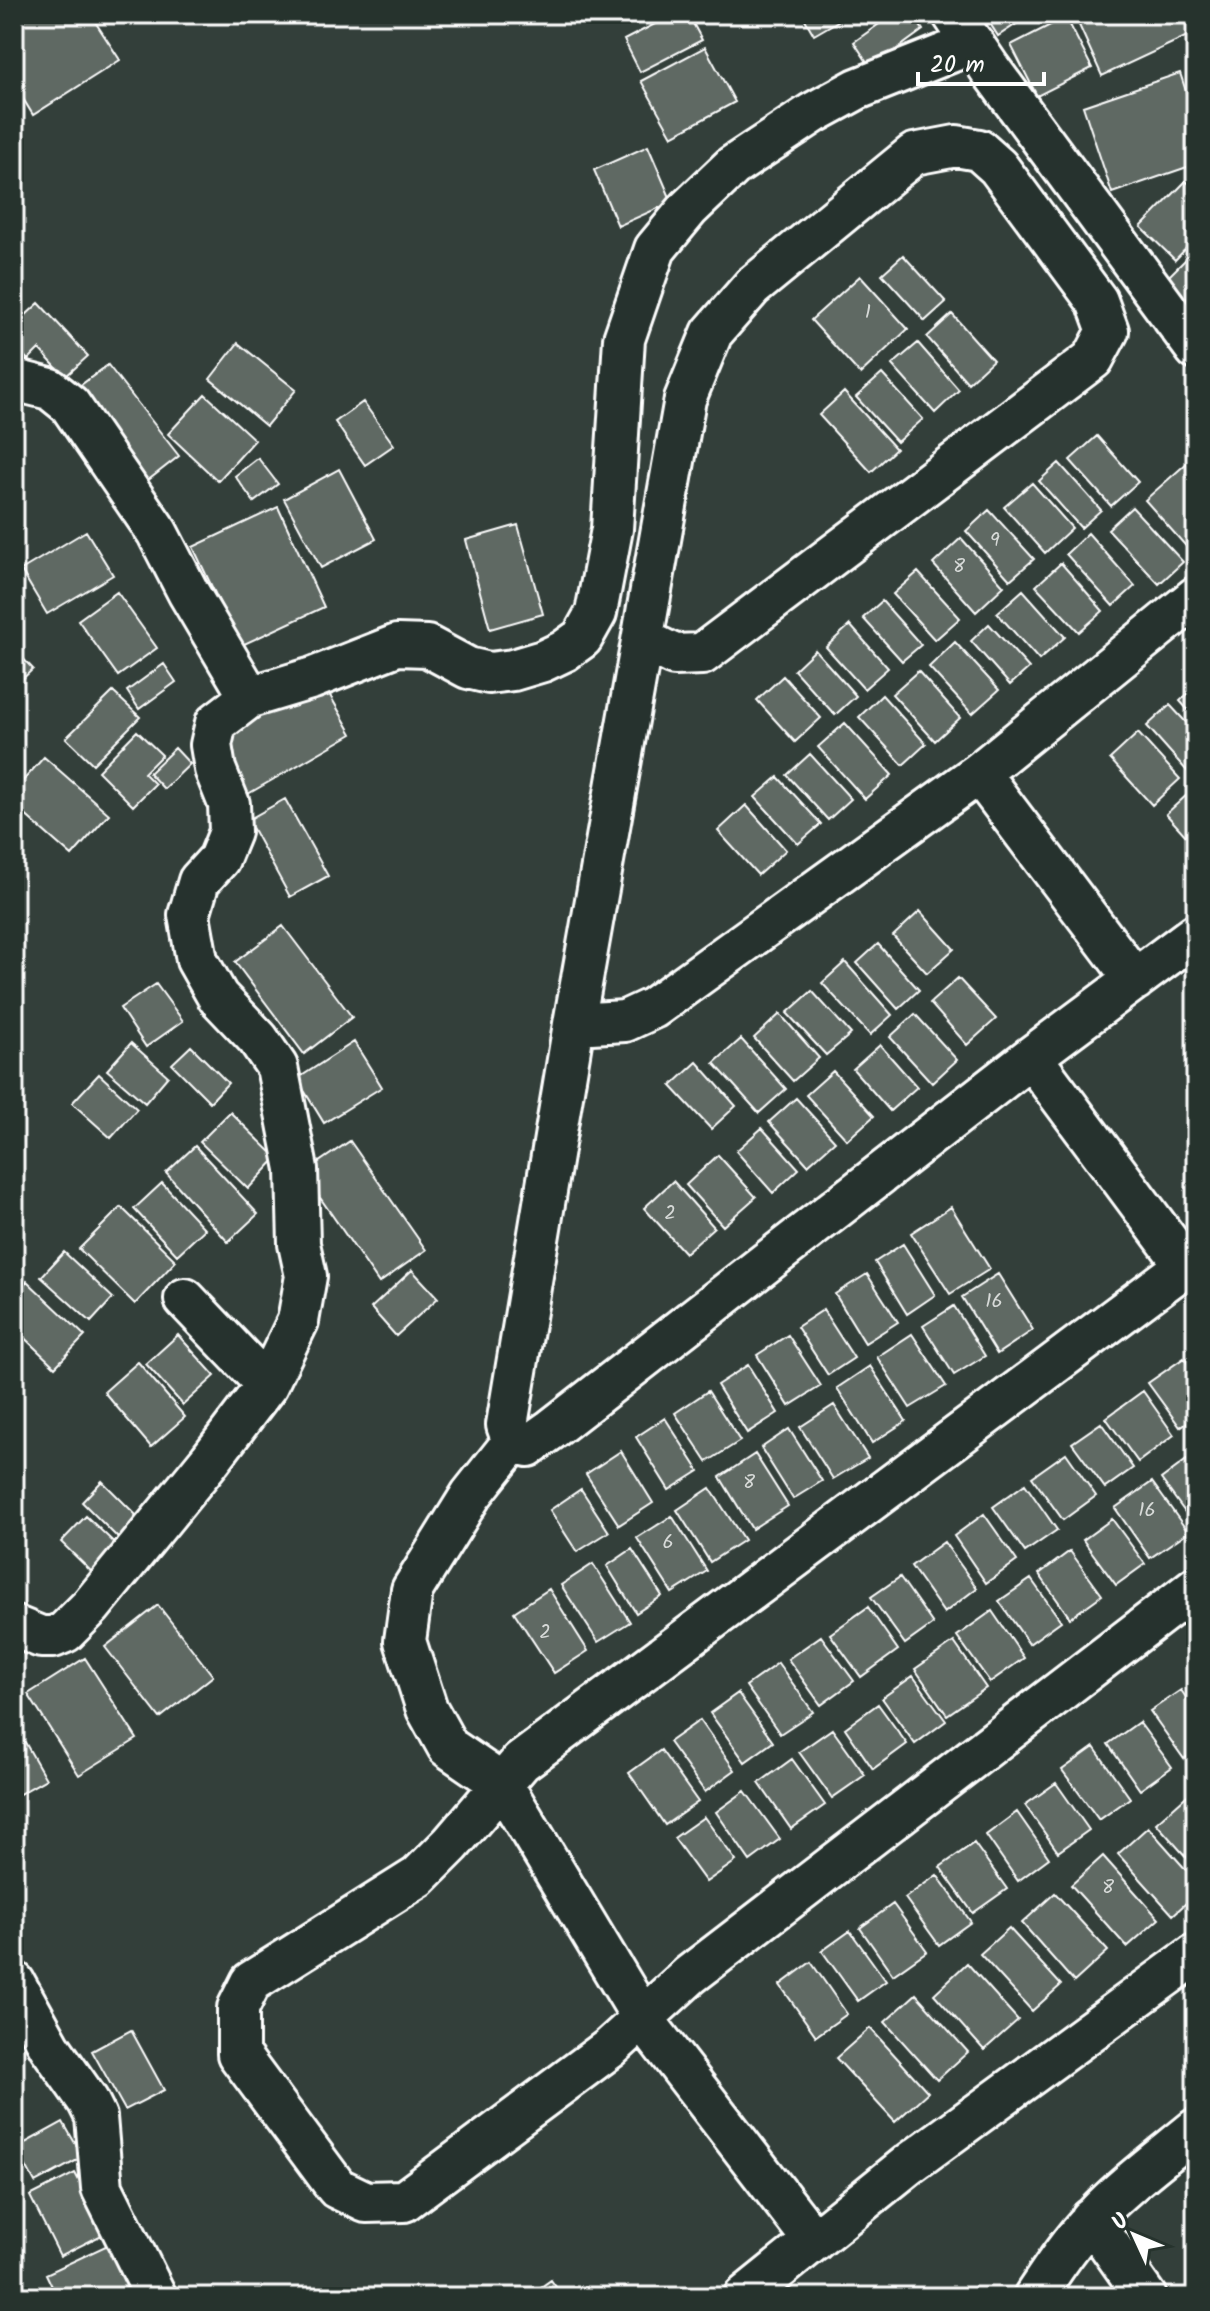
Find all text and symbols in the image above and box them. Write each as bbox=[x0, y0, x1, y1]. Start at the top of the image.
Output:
scale bar bbox=[918, 36, 1044, 86]
text: 20 m bbox=[930, 46, 985, 85]
house number: 1 bbox=[865, 297, 871, 329]
house number: 9 bbox=[990, 525, 1000, 557]
house number: 8 bbox=[953, 551, 966, 583]
house number: 2 bbox=[664, 1198, 676, 1230]
house number: 16 bbox=[985, 1286, 1003, 1318]
house number: 8 bbox=[743, 1467, 756, 1499]
house number: 16 bbox=[1138, 1495, 1156, 1527]
house number: 6 bbox=[662, 1527, 674, 1559]
house number: 2 bbox=[539, 1617, 551, 1649]
house number: 8 bbox=[1102, 1872, 1115, 1904]
north arrow bbox=[1094, 2195, 1174, 2275]
text: U bbox=[1104, 2206, 1139, 2240]

